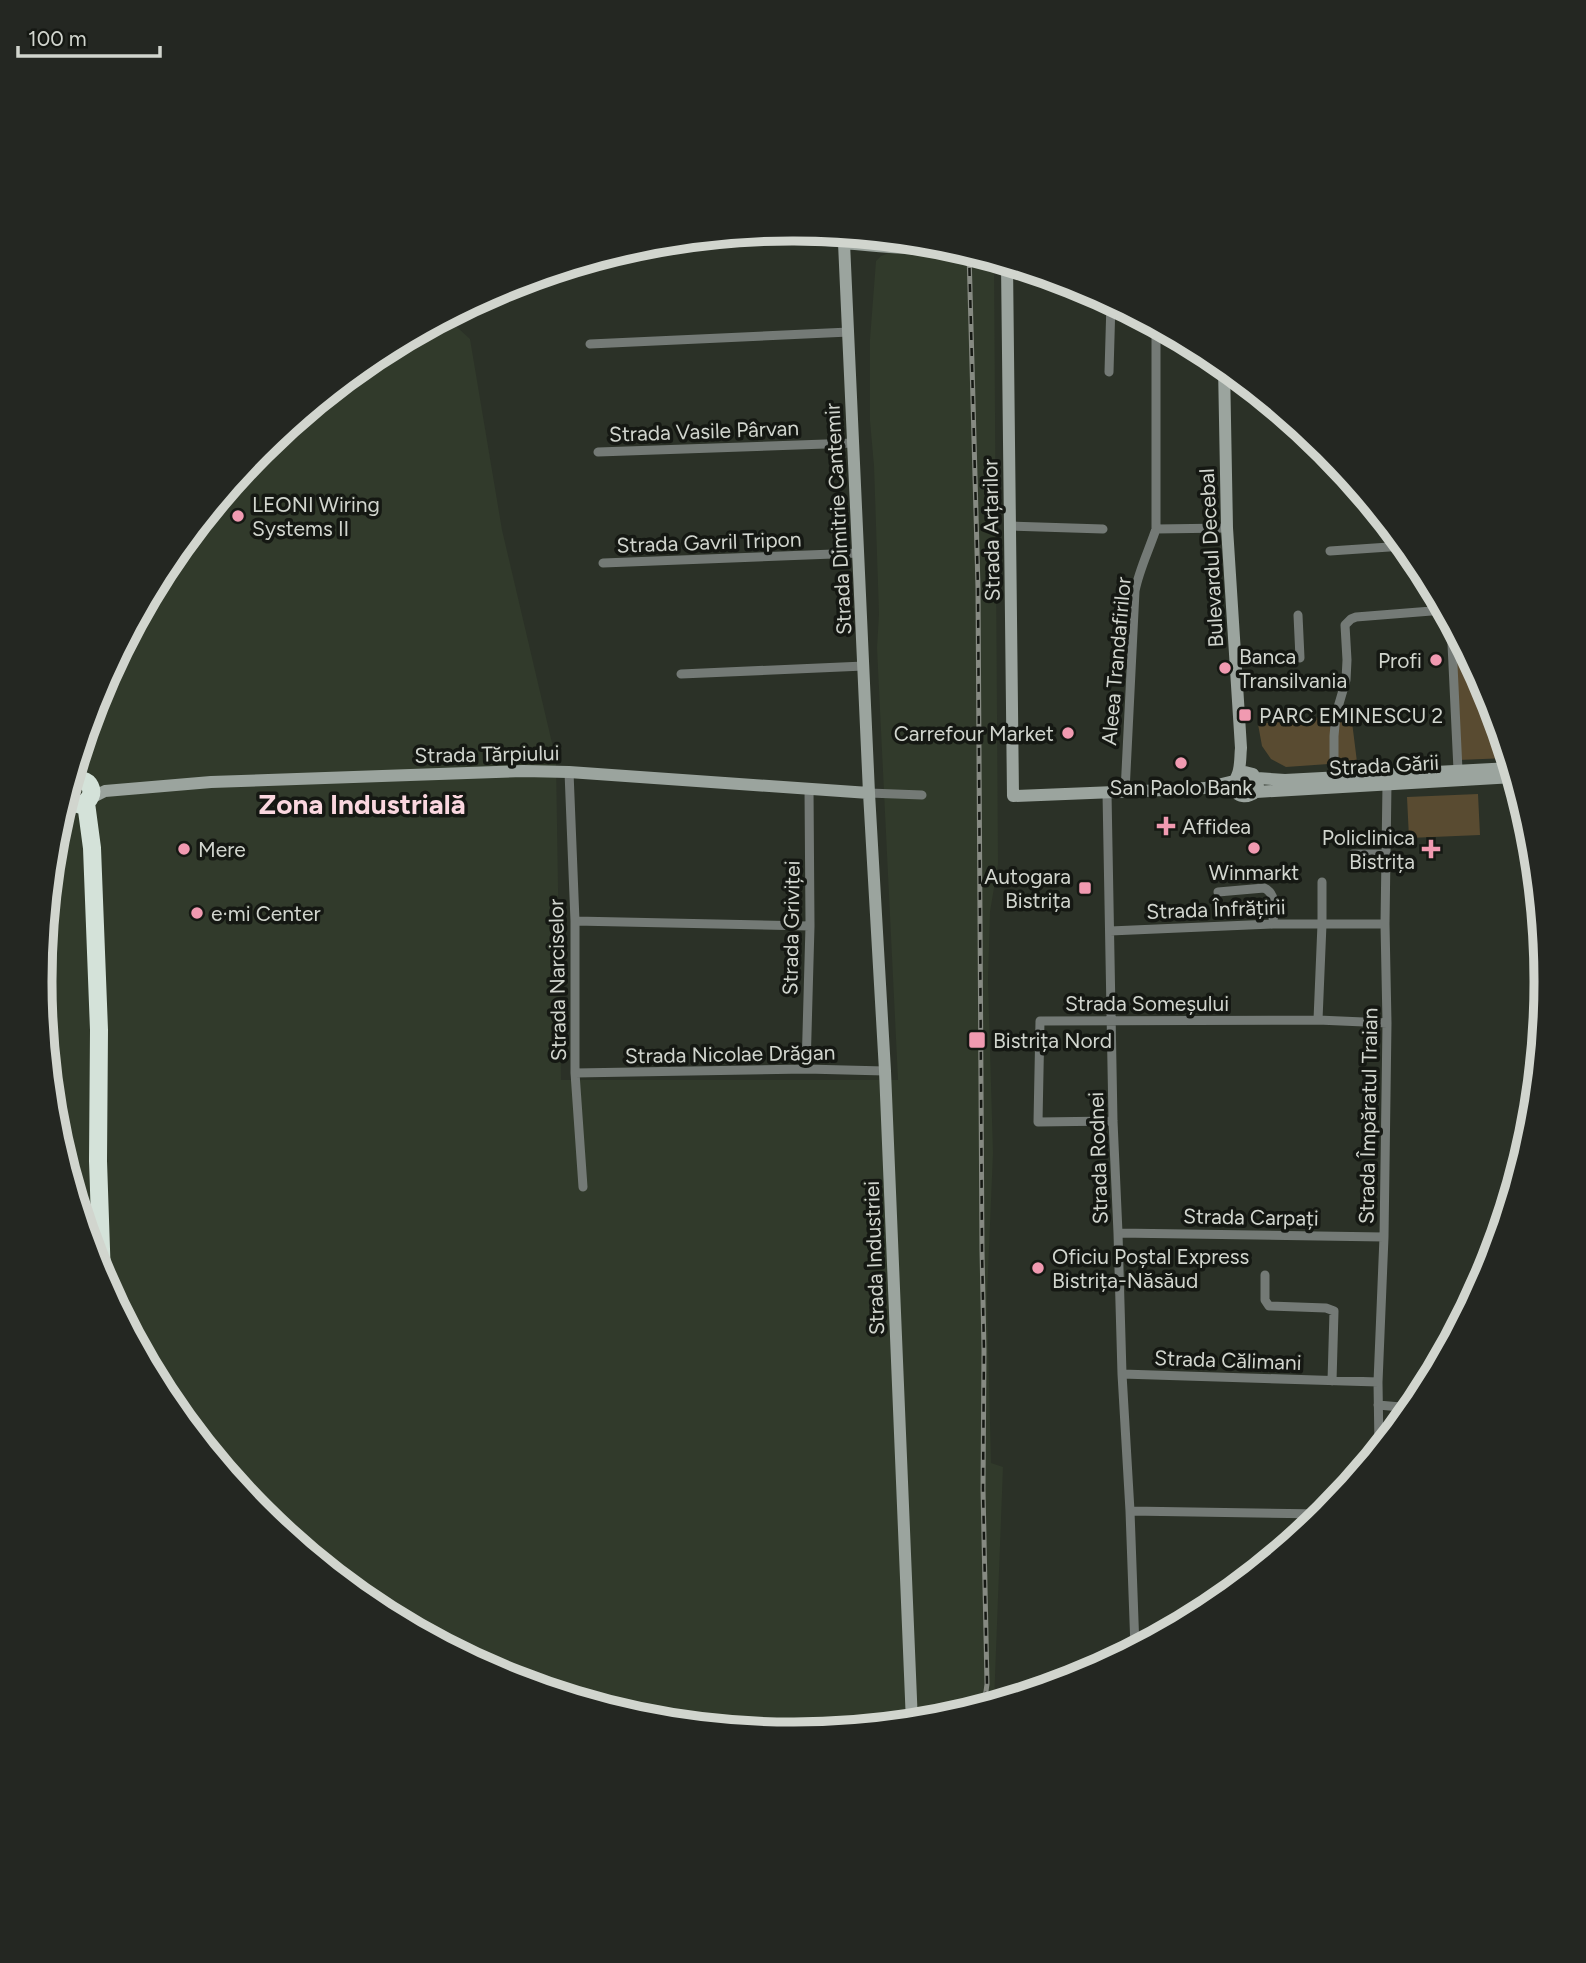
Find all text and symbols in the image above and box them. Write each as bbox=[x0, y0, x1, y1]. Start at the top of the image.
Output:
scale bar bbox=[18, 14, 159, 58]
text: 100 m bbox=[28, 26, 87, 51]
street label: Strada Dimitrie Cantemir bbox=[819, 402, 857, 636]
street label: Strada Vasile Pârvan bbox=[609, 415, 799, 447]
street label: Strada Arțarilor bbox=[977, 458, 1005, 602]
street label: Bulevardul Decebal bbox=[1194, 468, 1228, 648]
place label: LEONI Wiring Systems II bbox=[252, 492, 380, 541]
marker: LEONI Wiring Systems II bbox=[230, 508, 246, 524]
street label: Strada Gavril Tripon bbox=[616, 526, 802, 558]
street label: Aleea Trandafirilor bbox=[1096, 576, 1136, 746]
place label: Banca Transilvania bbox=[1239, 644, 1347, 693]
place label: Profi bbox=[1378, 648, 1422, 673]
marker: Profi bbox=[1428, 652, 1444, 668]
marker: Banca Transilvania bbox=[1217, 660, 1233, 676]
place label: PARC EMINESCU 2 bbox=[1259, 703, 1443, 728]
marker: PARC EMINESCU 2 bbox=[1237, 707, 1253, 723]
place label: Carrefour Market bbox=[894, 721, 1054, 746]
marker: Carrefour Market bbox=[1060, 725, 1076, 741]
street label: Strada Tărpiului bbox=[414, 740, 560, 768]
street label: Strada Gării bbox=[1328, 750, 1440, 780]
marker: San Paolo Bank bbox=[1173, 755, 1189, 771]
place label: San Paolo Bank bbox=[1110, 775, 1253, 800]
district label: Zona Industrială bbox=[259, 787, 465, 821]
place label: Affidea bbox=[1182, 814, 1251, 839]
marker: Affidea bbox=[1156, 816, 1176, 836]
place label: Policlinica Bistrița bbox=[1322, 825, 1415, 874]
place label: Mere bbox=[198, 837, 246, 862]
marker: Policlinica Bistrița bbox=[1421, 839, 1441, 859]
marker: Winmarkt bbox=[1246, 840, 1262, 856]
marker: Mere bbox=[176, 841, 192, 857]
street label: Strada Griviței bbox=[777, 860, 805, 996]
place label: Winmarkt bbox=[1209, 860, 1299, 885]
place label: Autogara Bistrița bbox=[984, 864, 1071, 913]
marker: Autogara Bistrița bbox=[1077, 880, 1093, 896]
street label: Strada Înfrățirii bbox=[1146, 894, 1286, 924]
street label: Strada Narciselor bbox=[543, 899, 571, 1061]
place label: e·mi Center bbox=[211, 901, 321, 926]
marker: e·mi Center bbox=[189, 905, 205, 921]
street label: Strada Someșului bbox=[1065, 991, 1229, 1016]
street label: Strada Împăratul Traian bbox=[1354, 1008, 1382, 1224]
place label: Bistrița Nord bbox=[993, 1028, 1112, 1053]
marker: Bistrița Nord bbox=[967, 1030, 987, 1050]
street label: Strada Nicolae Drăgan bbox=[625, 1040, 835, 1068]
street label: Strada Rodnei bbox=[1083, 1091, 1113, 1225]
street label: Strada Industriei bbox=[859, 1180, 889, 1336]
street label: Strada Carpați bbox=[1183, 1203, 1319, 1231]
place label: Oficiu Poștal Express Bistrița-Năsăud bbox=[1052, 1244, 1249, 1293]
marker: Oficiu Poștal Express Bistrița-Năsăud bbox=[1030, 1260, 1046, 1276]
street label: Strada Călimani bbox=[1154, 1345, 1302, 1375]

